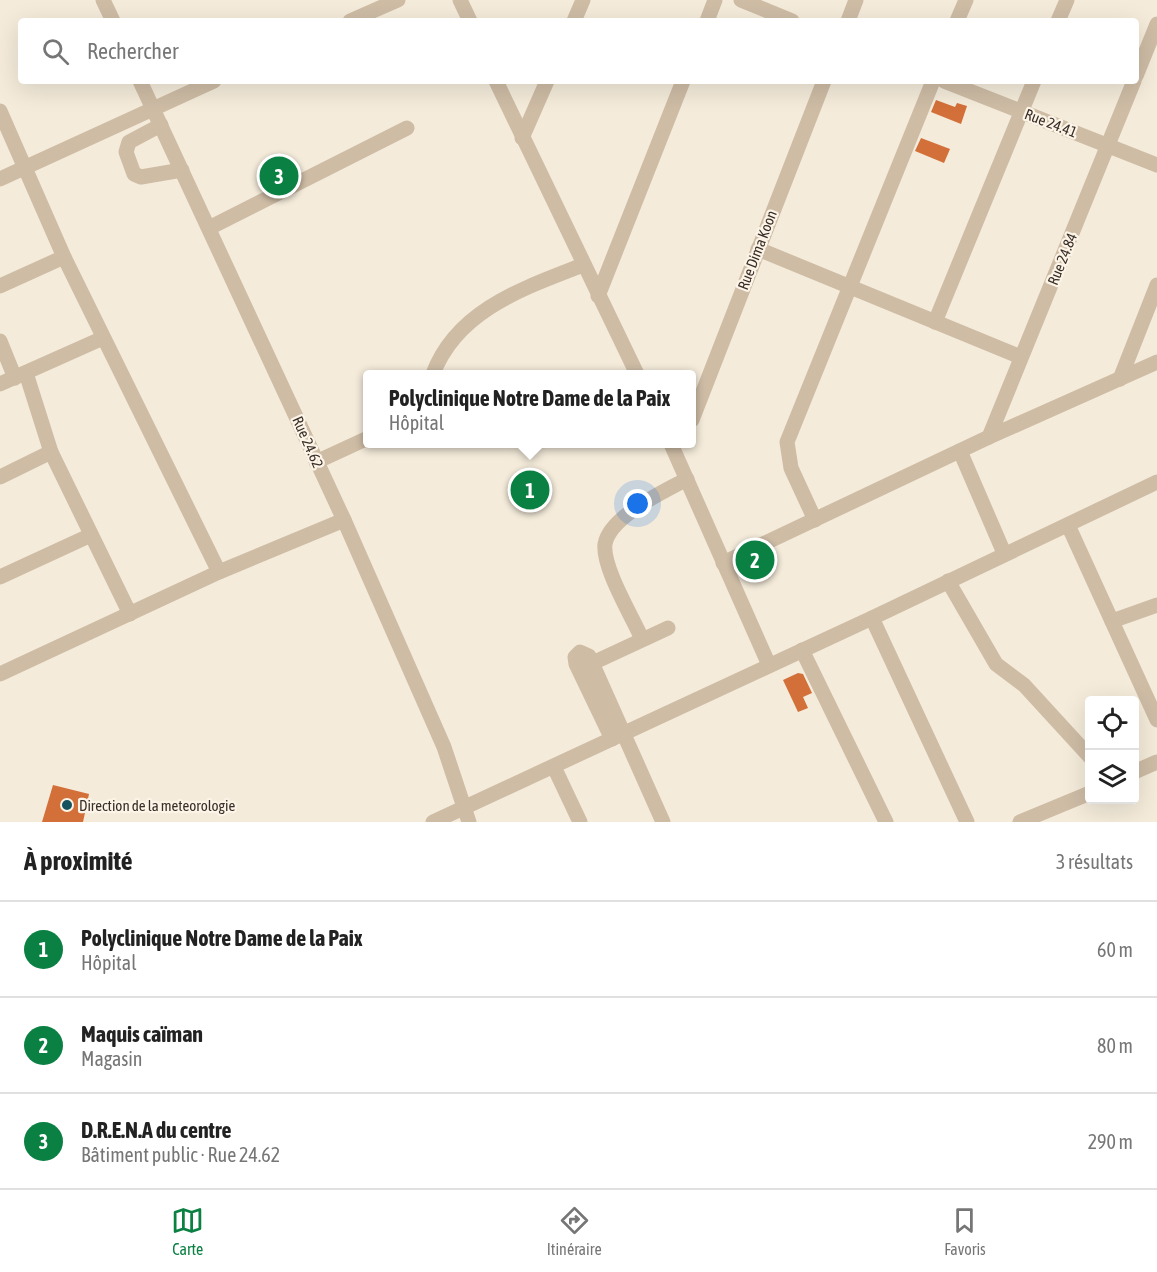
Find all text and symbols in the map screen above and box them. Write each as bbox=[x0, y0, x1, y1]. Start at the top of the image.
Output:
search box bbox=[18, 18, 1139, 84]
icon: search bbox=[39, 35, 72, 68]
text: Rechercher bbox=[87, 38, 178, 64]
street label: Rue 24.41 bbox=[1023, 105, 1079, 141]
pin: 3 bbox=[260, 154, 298, 198]
street label: Rue Dima Koon bbox=[734, 208, 780, 292]
street label: Rue 24.84 bbox=[1044, 231, 1080, 287]
popup bbox=[363, 370, 696, 448]
text: Polyclinique Notre Dame de la Paix bbox=[389, 385, 670, 411]
text: Hôpital bbox=[389, 411, 444, 434]
street label: Rue 24.62 bbox=[289, 414, 327, 470]
pin: 1 bbox=[510, 468, 550, 512]
your location bbox=[623, 489, 652, 518]
pin: 2 bbox=[736, 538, 774, 582]
map controls bbox=[1085, 696, 1139, 804]
button: locate bbox=[1085, 696, 1139, 750]
button: layers bbox=[1085, 750, 1139, 804]
place label: Direction de la meteorologie bbox=[79, 797, 236, 814]
marker: Direction de la meteorologie bbox=[60, 798, 74, 812]
text: À proximité bbox=[24, 846, 132, 876]
text: 3 résultats bbox=[1056, 850, 1133, 873]
text: Polyclinique Notre Dame de la Paix bbox=[81, 925, 363, 951]
text: 1 bbox=[39, 938, 48, 961]
text: 60 m bbox=[1097, 938, 1133, 961]
text: Hôpital bbox=[81, 951, 136, 974]
text: Maquis caïman bbox=[81, 1021, 203, 1047]
text: 2 bbox=[39, 1034, 48, 1057]
text: 80 m bbox=[1097, 1034, 1133, 1057]
text: Magasin bbox=[81, 1047, 143, 1070]
text: D.R.E.N.A du centre bbox=[81, 1117, 231, 1143]
text: 3 bbox=[39, 1130, 48, 1153]
text: 290 m bbox=[1088, 1130, 1133, 1153]
text: Bâtiment public · Rue 24.62 bbox=[81, 1143, 280, 1166]
tab: Carte bbox=[171, 1204, 204, 1258]
tab: Itinéraire bbox=[547, 1204, 602, 1258]
tab: Favoris bbox=[944, 1204, 986, 1258]

